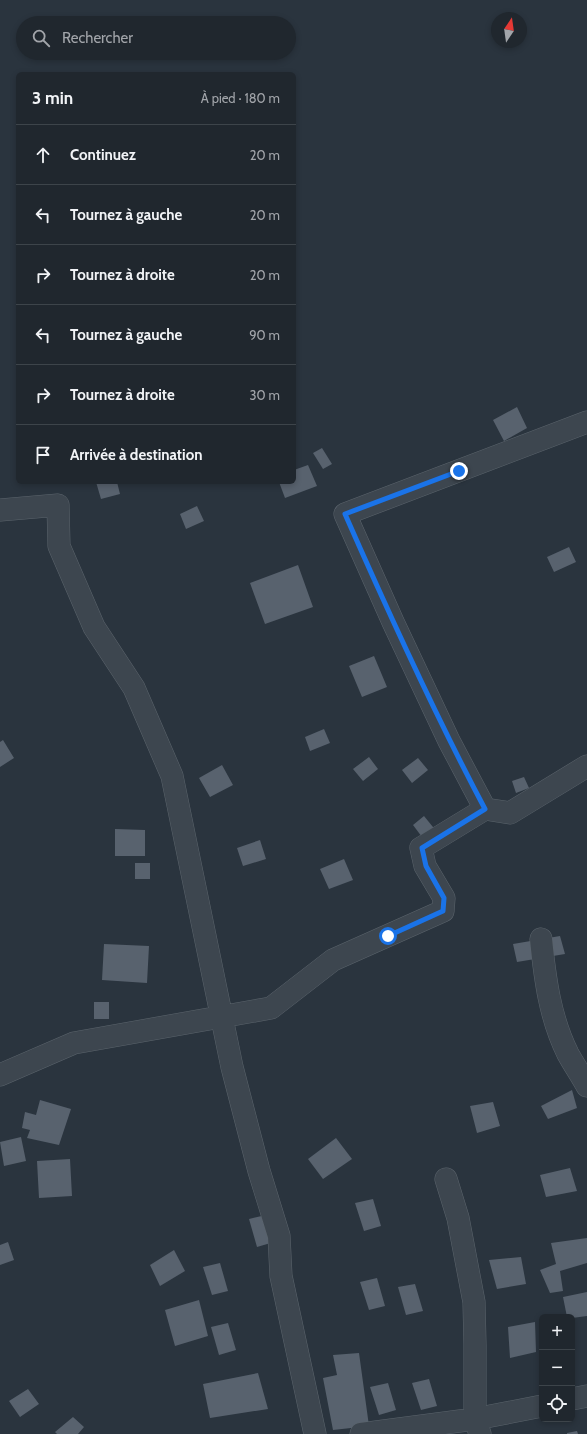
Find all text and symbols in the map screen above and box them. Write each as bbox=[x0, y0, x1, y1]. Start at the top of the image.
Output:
north arrow bbox=[491, 12, 527, 48]
search box bbox=[16, 16, 296, 60]
icon: search bbox=[30, 27, 52, 49]
text: Rechercher bbox=[62, 29, 133, 47]
text: 3 min bbox=[32, 88, 73, 108]
text: À pied · 180 m bbox=[201, 90, 280, 106]
icon: ahead bbox=[32, 144, 54, 166]
text: Continuez bbox=[70, 146, 136, 164]
text: 20 m bbox=[250, 147, 280, 163]
icon: left bbox=[32, 204, 54, 226]
text: Tournez à gauche bbox=[70, 206, 182, 224]
text: 20 m bbox=[250, 207, 280, 223]
icon: right bbox=[32, 264, 54, 286]
text: Tournez à droite bbox=[70, 266, 175, 284]
text: 20 m bbox=[250, 267, 280, 283]
icon: left bbox=[32, 324, 54, 346]
text: Tournez à gauche bbox=[70, 326, 182, 344]
text: 90 m bbox=[249, 327, 280, 343]
icon: right bbox=[32, 384, 54, 406]
text: Tournez à droite bbox=[70, 386, 175, 404]
text: 30 m bbox=[250, 387, 280, 403]
icon: arrive bbox=[32, 444, 54, 466]
text: Arrivée à destination bbox=[70, 446, 202, 464]
route end bbox=[450, 462, 468, 480]
route start bbox=[379, 927, 397, 945]
map controls bbox=[539, 1314, 575, 1422]
button: + bbox=[539, 1314, 575, 1350]
button: − bbox=[539, 1350, 575, 1386]
button: locate bbox=[539, 1386, 575, 1422]

